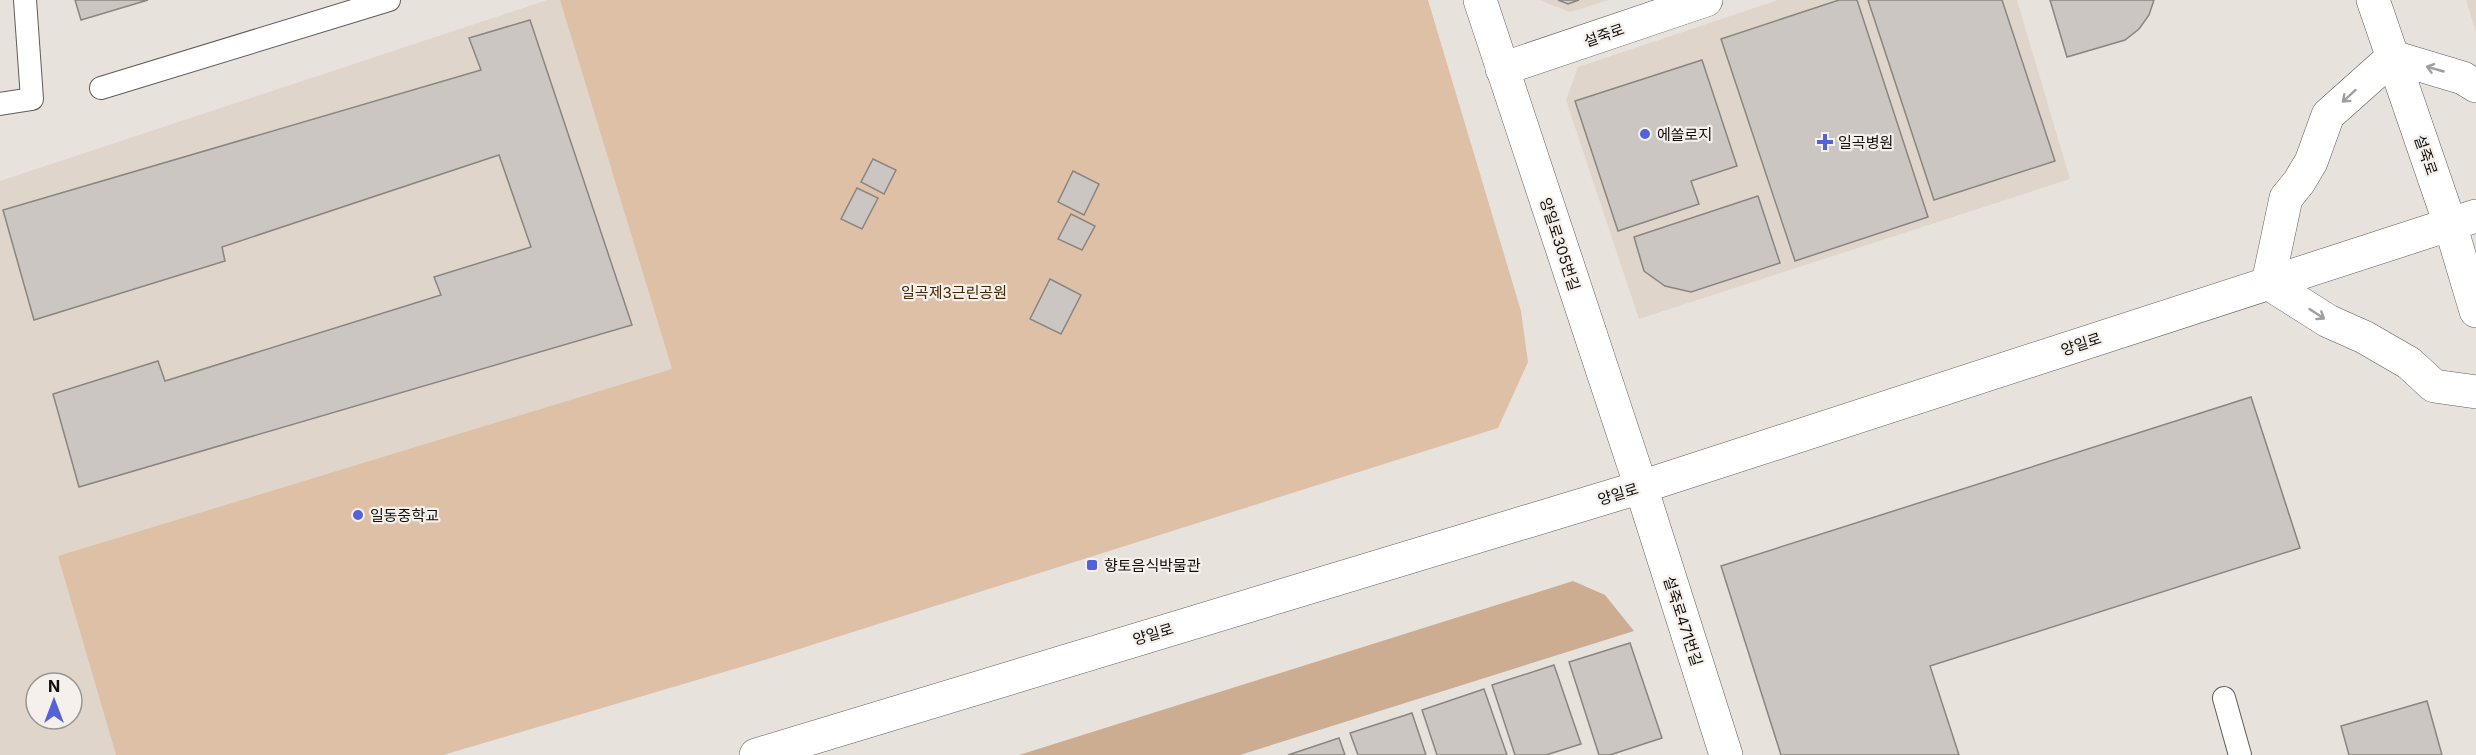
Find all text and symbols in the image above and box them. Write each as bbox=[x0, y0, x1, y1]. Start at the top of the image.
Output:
street label: 설죽로 bbox=[1581, 19, 1627, 51]
one-way arrow bbox=[2426, 63, 2445, 74]
one-way arrow bbox=[2342, 89, 2357, 103]
place label: 에쏠로지 bbox=[1657, 125, 1712, 144]
marker: 에쏠로지 bbox=[1638, 127, 1652, 141]
street label: 설죽로 bbox=[2410, 132, 2442, 178]
marker: 일곡병원 bbox=[1816, 133, 1834, 151]
place label: 일곡병원 bbox=[1838, 133, 1893, 152]
street label: 양일로305번길 bbox=[1536, 195, 1584, 293]
park label: 일곡제3근린공원 bbox=[901, 283, 1007, 302]
one-way arrow bbox=[2308, 309, 2325, 321]
street label: 양일로 bbox=[2058, 329, 2104, 359]
street label: 양일로 bbox=[1595, 479, 1641, 509]
place label: 일동중학교 bbox=[370, 506, 439, 525]
marker: 일동중학교 bbox=[351, 508, 365, 522]
place label: 향토음식박물관 bbox=[1104, 556, 1201, 575]
marker: 향토음식박물관 bbox=[1085, 558, 1099, 572]
street label: 설죽로471번길 bbox=[1660, 574, 1706, 668]
street label: 양일로 bbox=[1130, 619, 1176, 649]
north arrow bbox=[24, 671, 84, 731]
text: N bbox=[48, 676, 60, 696]

